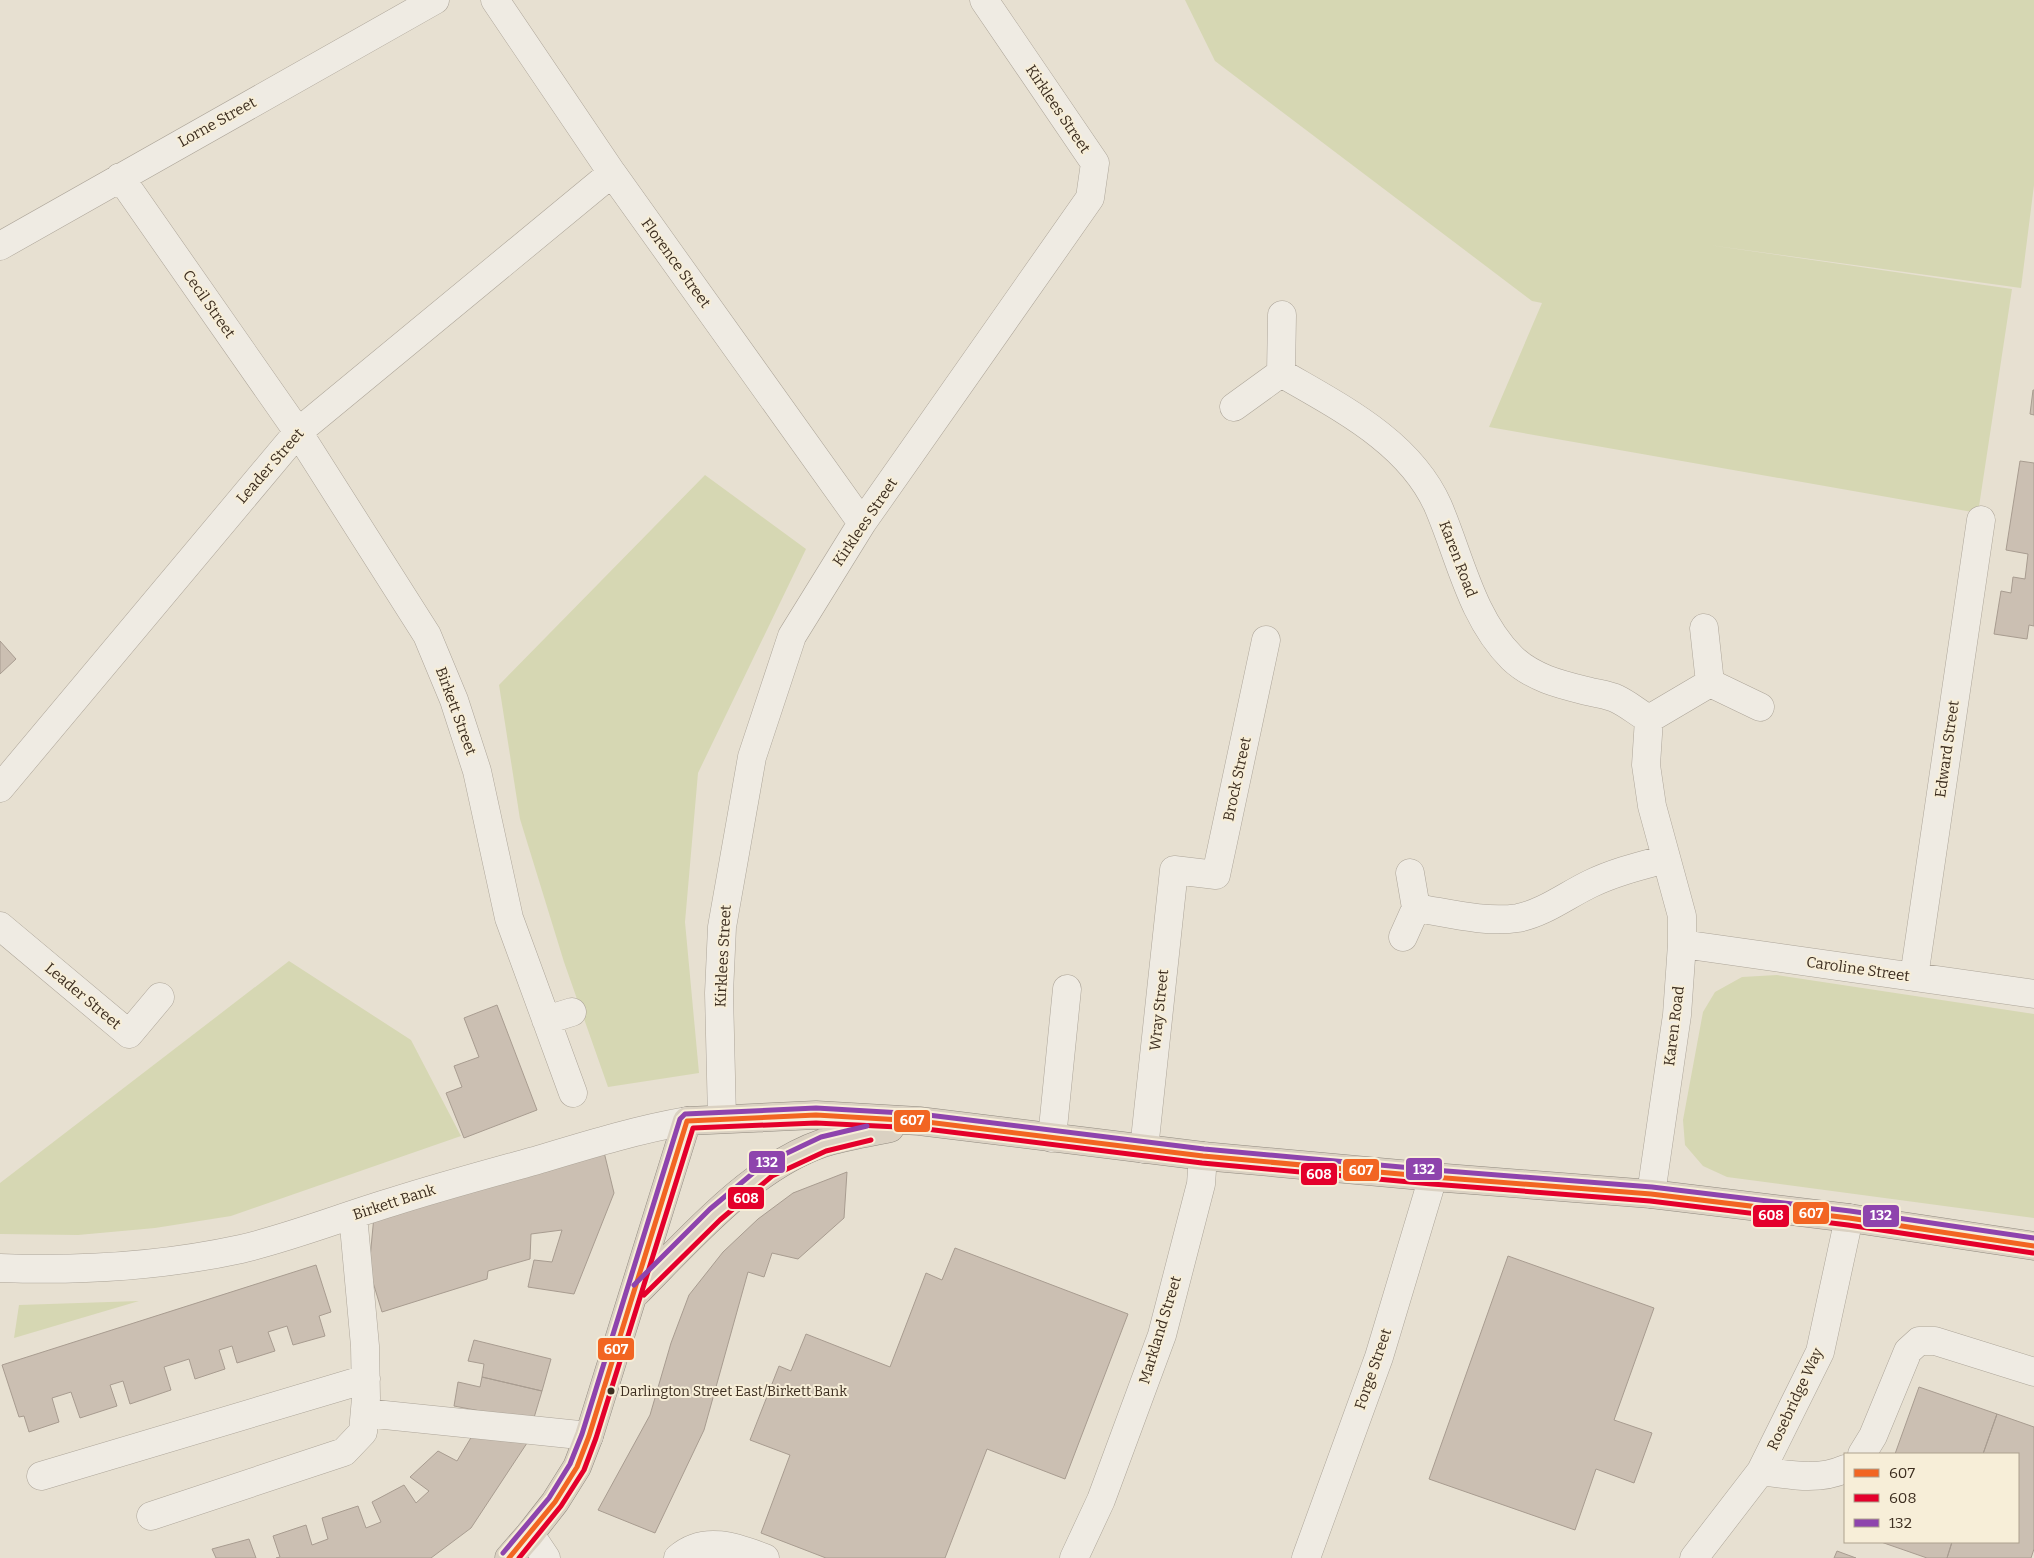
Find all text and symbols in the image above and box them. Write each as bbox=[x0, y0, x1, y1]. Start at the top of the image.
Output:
street label: Kirklees Street bbox=[1022, 61, 1094, 157]
street label: Lorne Street bbox=[175, 93, 260, 151]
street label: Florence Street bbox=[638, 215, 715, 312]
street label: Cecil Street bbox=[179, 266, 239, 342]
street label: Leader Street bbox=[233, 424, 308, 507]
street label: Kirklees Street bbox=[829, 474, 901, 570]
street label: Karen Road bbox=[1435, 518, 1481, 600]
street label: Birkett Street bbox=[432, 664, 480, 758]
street label: Edward Street bbox=[1931, 699, 1963, 799]
street label: Brock Street bbox=[1219, 735, 1255, 823]
street label: Kirklees Street bbox=[711, 904, 735, 1008]
street label: Caroline Street bbox=[1805, 953, 1911, 985]
street label: Leader Street bbox=[41, 959, 125, 1033]
street label: Wray Street bbox=[1146, 968, 1172, 1052]
street label: Karen Road bbox=[1660, 985, 1688, 1067]
line badge: 607 bbox=[893, 1109, 931, 1133]
text: 607 bbox=[900, 1112, 925, 1129]
line badge: 132 bbox=[748, 1150, 786, 1174]
text: 132 bbox=[756, 1154, 778, 1171]
line badge: 132 bbox=[1405, 1157, 1443, 1181]
line badge: 607 bbox=[1342, 1158, 1380, 1182]
text: 132 bbox=[1413, 1161, 1435, 1178]
line badge: 608 bbox=[1300, 1162, 1338, 1186]
text: 607 bbox=[1349, 1162, 1374, 1179]
text: 608 bbox=[1306, 1166, 1332, 1183]
street label: Birkett Bank bbox=[350, 1180, 438, 1224]
line badge: 608 bbox=[727, 1186, 765, 1210]
text: 608 bbox=[733, 1190, 759, 1207]
line badge: 607 bbox=[1792, 1201, 1830, 1225]
line badge: 608 bbox=[1752, 1204, 1790, 1228]
line badge: 132 bbox=[1862, 1204, 1900, 1228]
text: 607 bbox=[1799, 1205, 1824, 1222]
text: 608 bbox=[1758, 1207, 1784, 1224]
text: 132 bbox=[1870, 1207, 1892, 1224]
street label: Markland Street bbox=[1135, 1273, 1185, 1386]
street label: Forge Street bbox=[1351, 1326, 1395, 1412]
line badge: 607 bbox=[597, 1337, 635, 1361]
text: 607 bbox=[604, 1341, 629, 1358]
street label: Rosebridge Way bbox=[1763, 1345, 1827, 1453]
place label: Darlington Street East/Birkett Bank bbox=[620, 1383, 847, 1400]
marker: Darlington Street East/Birkett Bank bbox=[606, 1386, 616, 1396]
legend bbox=[1844, 1453, 2019, 1543]
text: 607 bbox=[1889, 1464, 1915, 1482]
text: 608 bbox=[1889, 1489, 1916, 1507]
text: 132 bbox=[1889, 1514, 1912, 1532]

